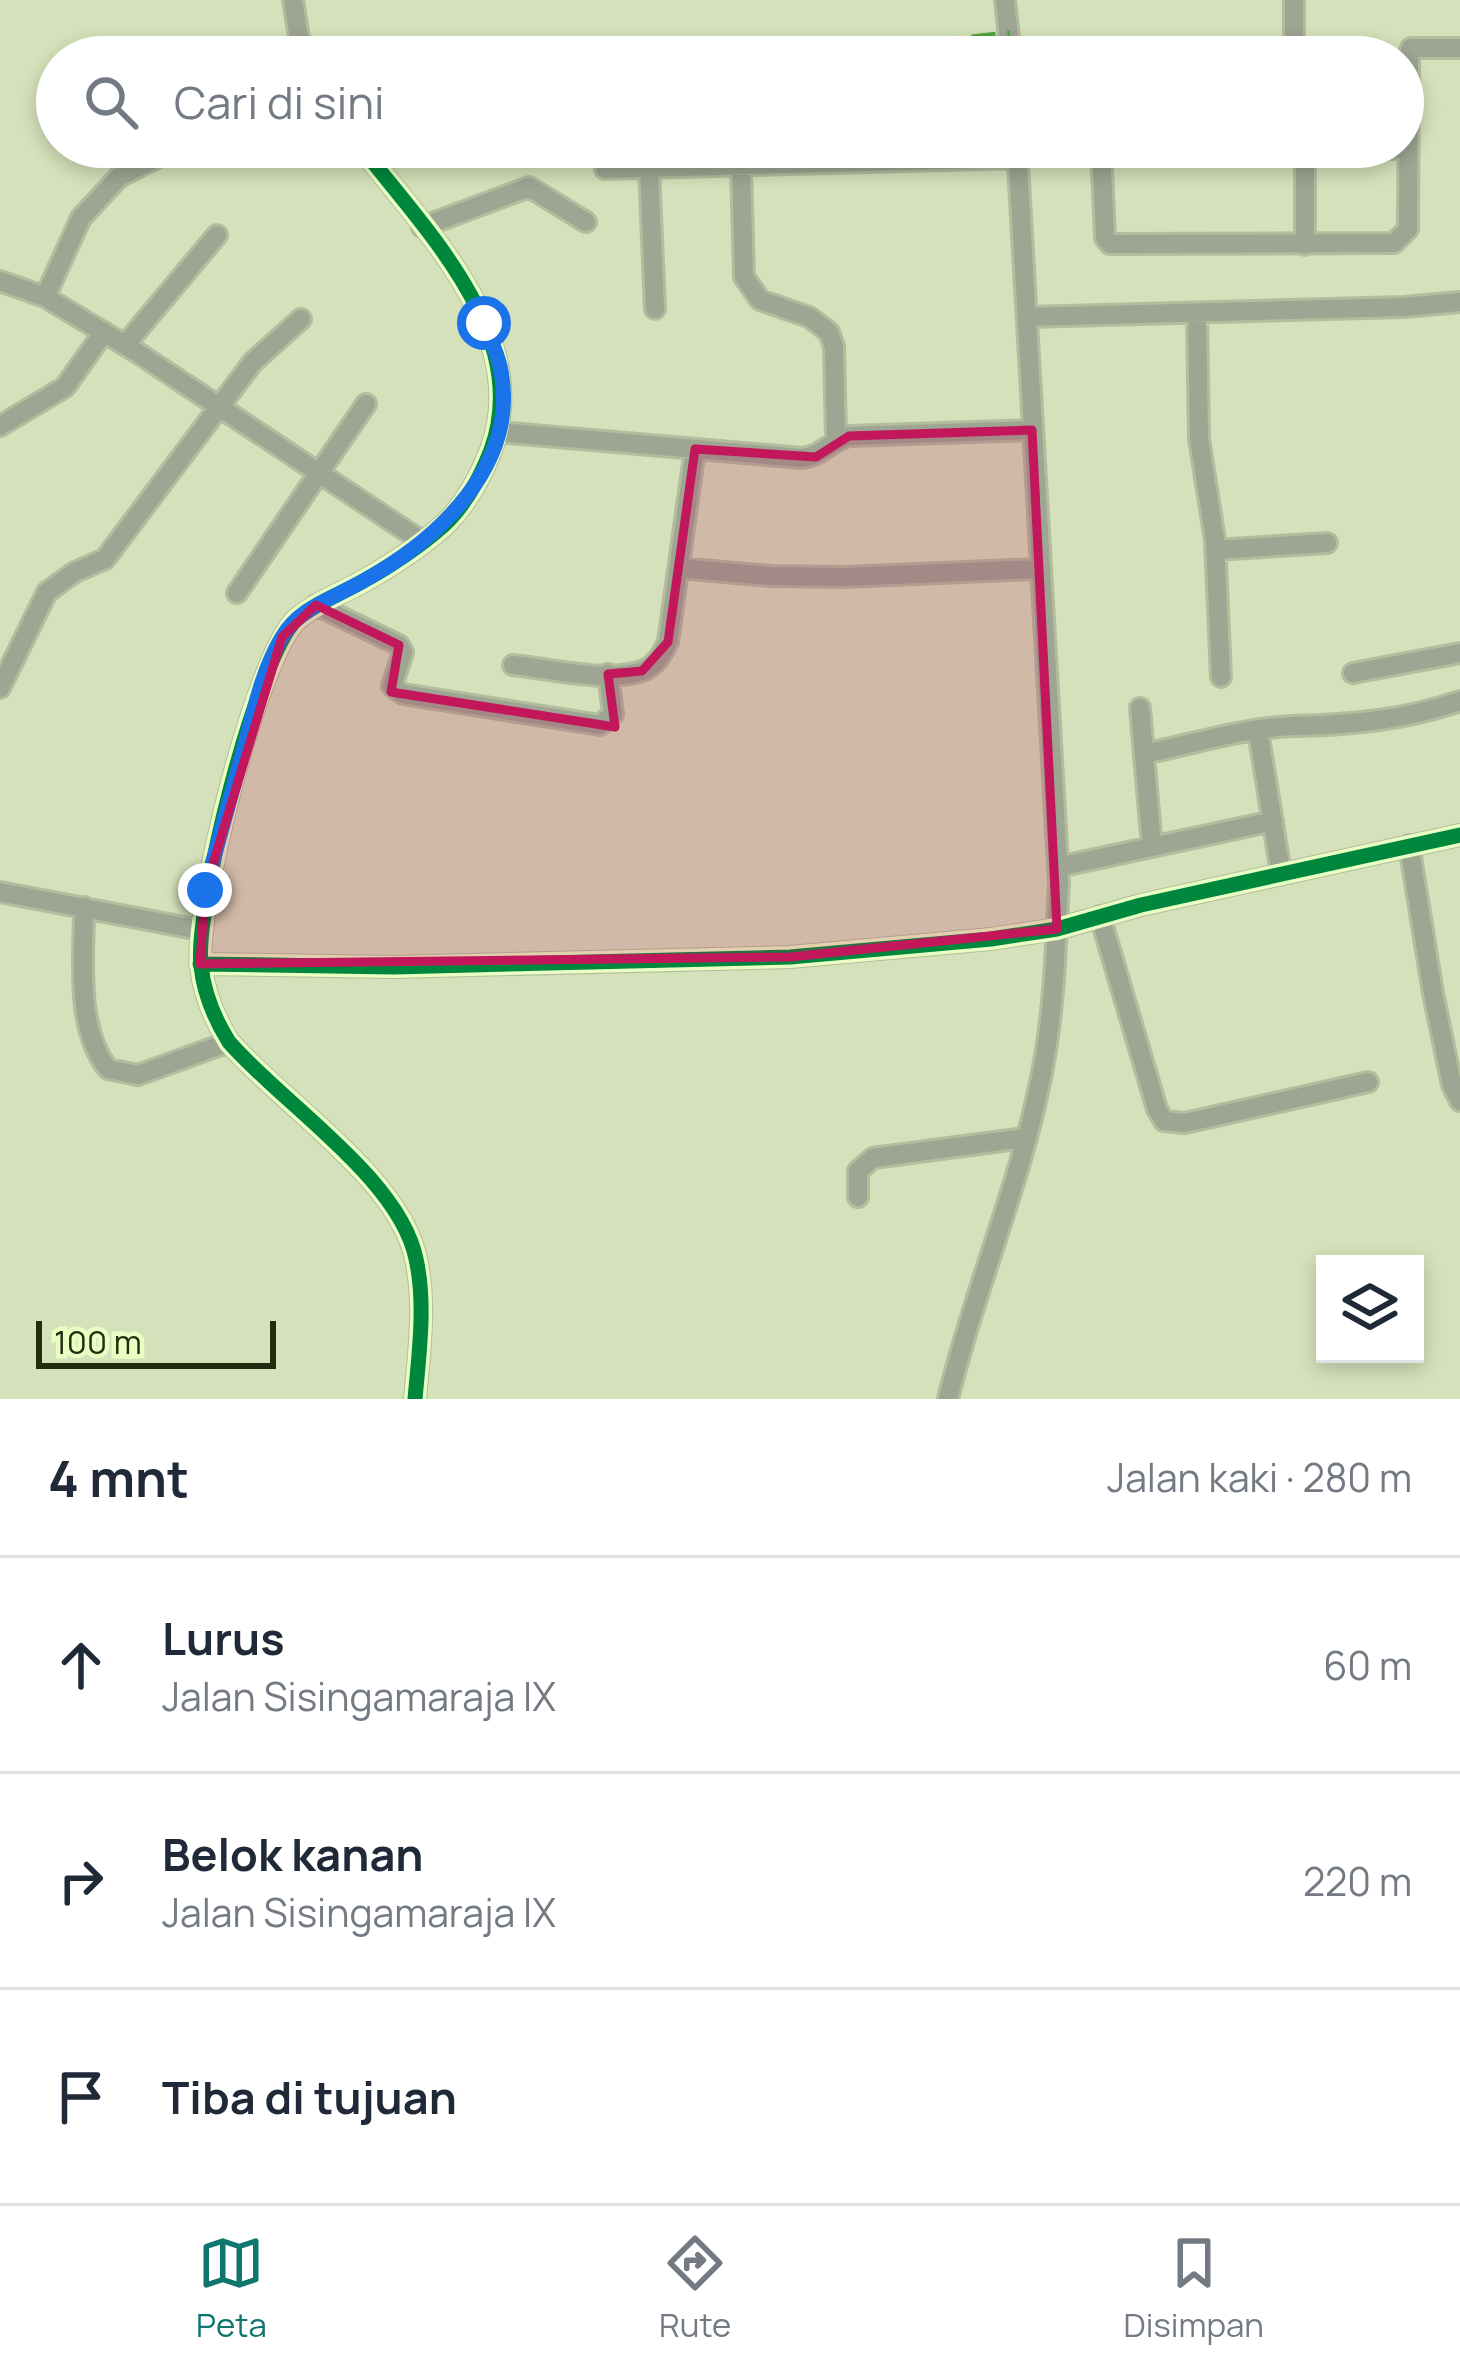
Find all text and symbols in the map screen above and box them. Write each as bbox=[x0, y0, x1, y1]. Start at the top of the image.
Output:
search box bbox=[36, 36, 1424, 168]
icon: search bbox=[78, 69, 144, 135]
text: Cari di sini bbox=[174, 71, 384, 133]
route start bbox=[457, 296, 511, 350]
route end bbox=[178, 863, 232, 917]
map controls bbox=[1316, 1255, 1424, 1363]
button: layers bbox=[1316, 1255, 1424, 1363]
scale bar bbox=[36, 1315, 276, 1368]
text: 100 m bbox=[54, 1319, 142, 1364]
text: 4 mnt bbox=[48, 1443, 189, 1512]
text: Jalan kaki · 280 m bbox=[1107, 1450, 1412, 1504]
text: Lurus bbox=[162, 1607, 285, 1669]
icon: ahead bbox=[48, 1632, 114, 1698]
text: 60 m bbox=[1323, 1638, 1412, 1692]
text: Jalan Sisingamaraja IX bbox=[162, 1669, 556, 1723]
text: Belok kanan bbox=[162, 1823, 423, 1885]
icon: right bbox=[48, 1848, 114, 1914]
text: 220 m bbox=[1303, 1854, 1412, 1908]
text: Jalan Sisingamaraja IX bbox=[162, 1885, 556, 1939]
icon: arrive bbox=[48, 2064, 114, 2130]
text: Tiba di tujuan bbox=[162, 2066, 457, 2128]
tab: Peta bbox=[196, 2230, 267, 2347]
tab: Rute bbox=[659, 2230, 731, 2347]
tab: Disimpan bbox=[1124, 2230, 1264, 2347]

